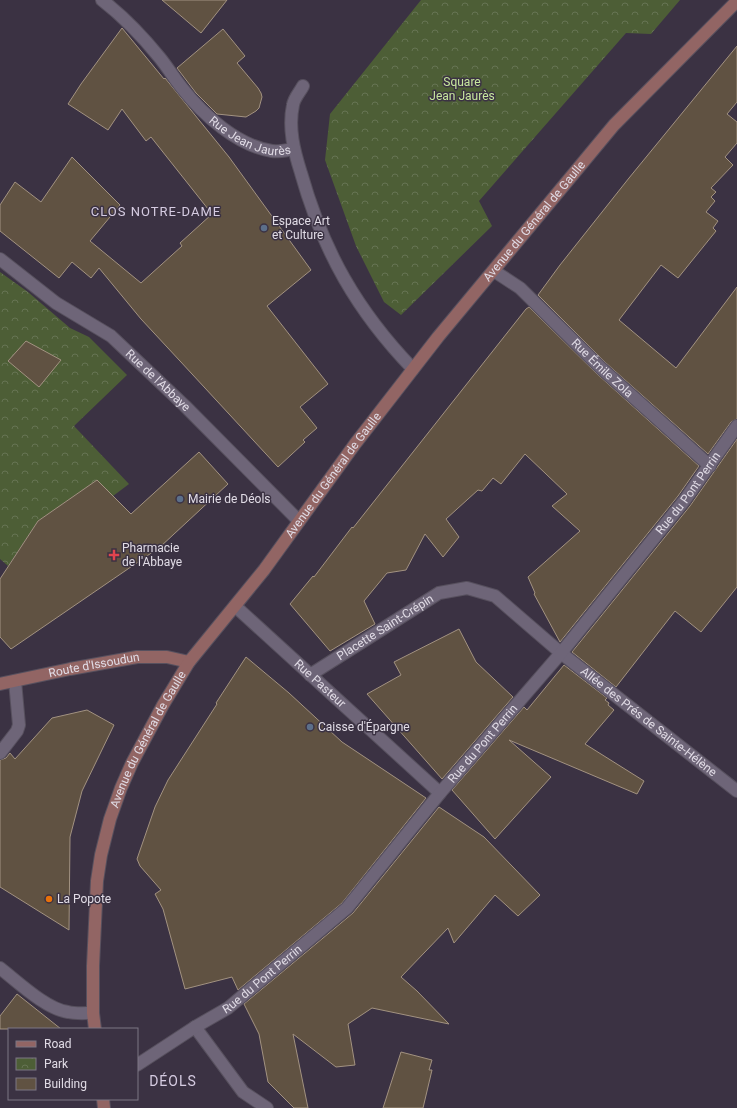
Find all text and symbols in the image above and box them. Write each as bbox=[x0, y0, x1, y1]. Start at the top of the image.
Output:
park label: Square Jean Jaurès bbox=[429, 75, 495, 103]
street label: Rue Jean Jaurès bbox=[206, 113, 292, 158]
street label: Avenue du Général de Gaulle bbox=[480, 158, 588, 284]
district label: CLOS NOTRE-DAME bbox=[91, 204, 221, 219]
place label: Espace Art et Culture bbox=[272, 214, 330, 242]
marker: Espace Art et Culture bbox=[259, 223, 269, 233]
street label: Rue Émile Zola bbox=[569, 336, 636, 400]
street label: Rue de l'Abbaye bbox=[123, 347, 193, 414]
street label: Avenue du Général de Gaulle bbox=[283, 410, 384, 541]
street label: Rue du Pont Perrin bbox=[653, 449, 723, 537]
place label: Mairie de Déols bbox=[188, 492, 271, 506]
marker: Mairie de Déols bbox=[175, 494, 185, 504]
place label: Pharmacie de l'Abbaye bbox=[122, 541, 182, 569]
marker: Pharmacie de l'Abbaye bbox=[109, 550, 119, 560]
street label: Placette Saint-Crépin bbox=[334, 591, 436, 663]
street label: Route d'Issoudun bbox=[47, 650, 141, 680]
street label: Rue Pasteur bbox=[291, 657, 349, 710]
street label: Allée des Prés de Sainte-Hélène bbox=[578, 664, 720, 779]
street label: Avenue du Général de Gaulle bbox=[107, 668, 189, 810]
street label: Rue du Pont Perrin bbox=[445, 702, 520, 786]
place label: Caisse d'Épargne bbox=[318, 719, 410, 734]
marker: Caisse d'Épargne bbox=[305, 722, 315, 732]
place label: La Popote bbox=[57, 892, 111, 906]
marker: La Popote bbox=[44, 894, 54, 904]
street label: Rue du Pont Perrin bbox=[220, 942, 305, 1017]
legend bbox=[8, 1028, 138, 1100]
text: Road bbox=[44, 1037, 72, 1051]
text: Park bbox=[44, 1057, 69, 1071]
district label: DÉOLS bbox=[149, 1072, 197, 1089]
text: Building bbox=[44, 1077, 87, 1091]

